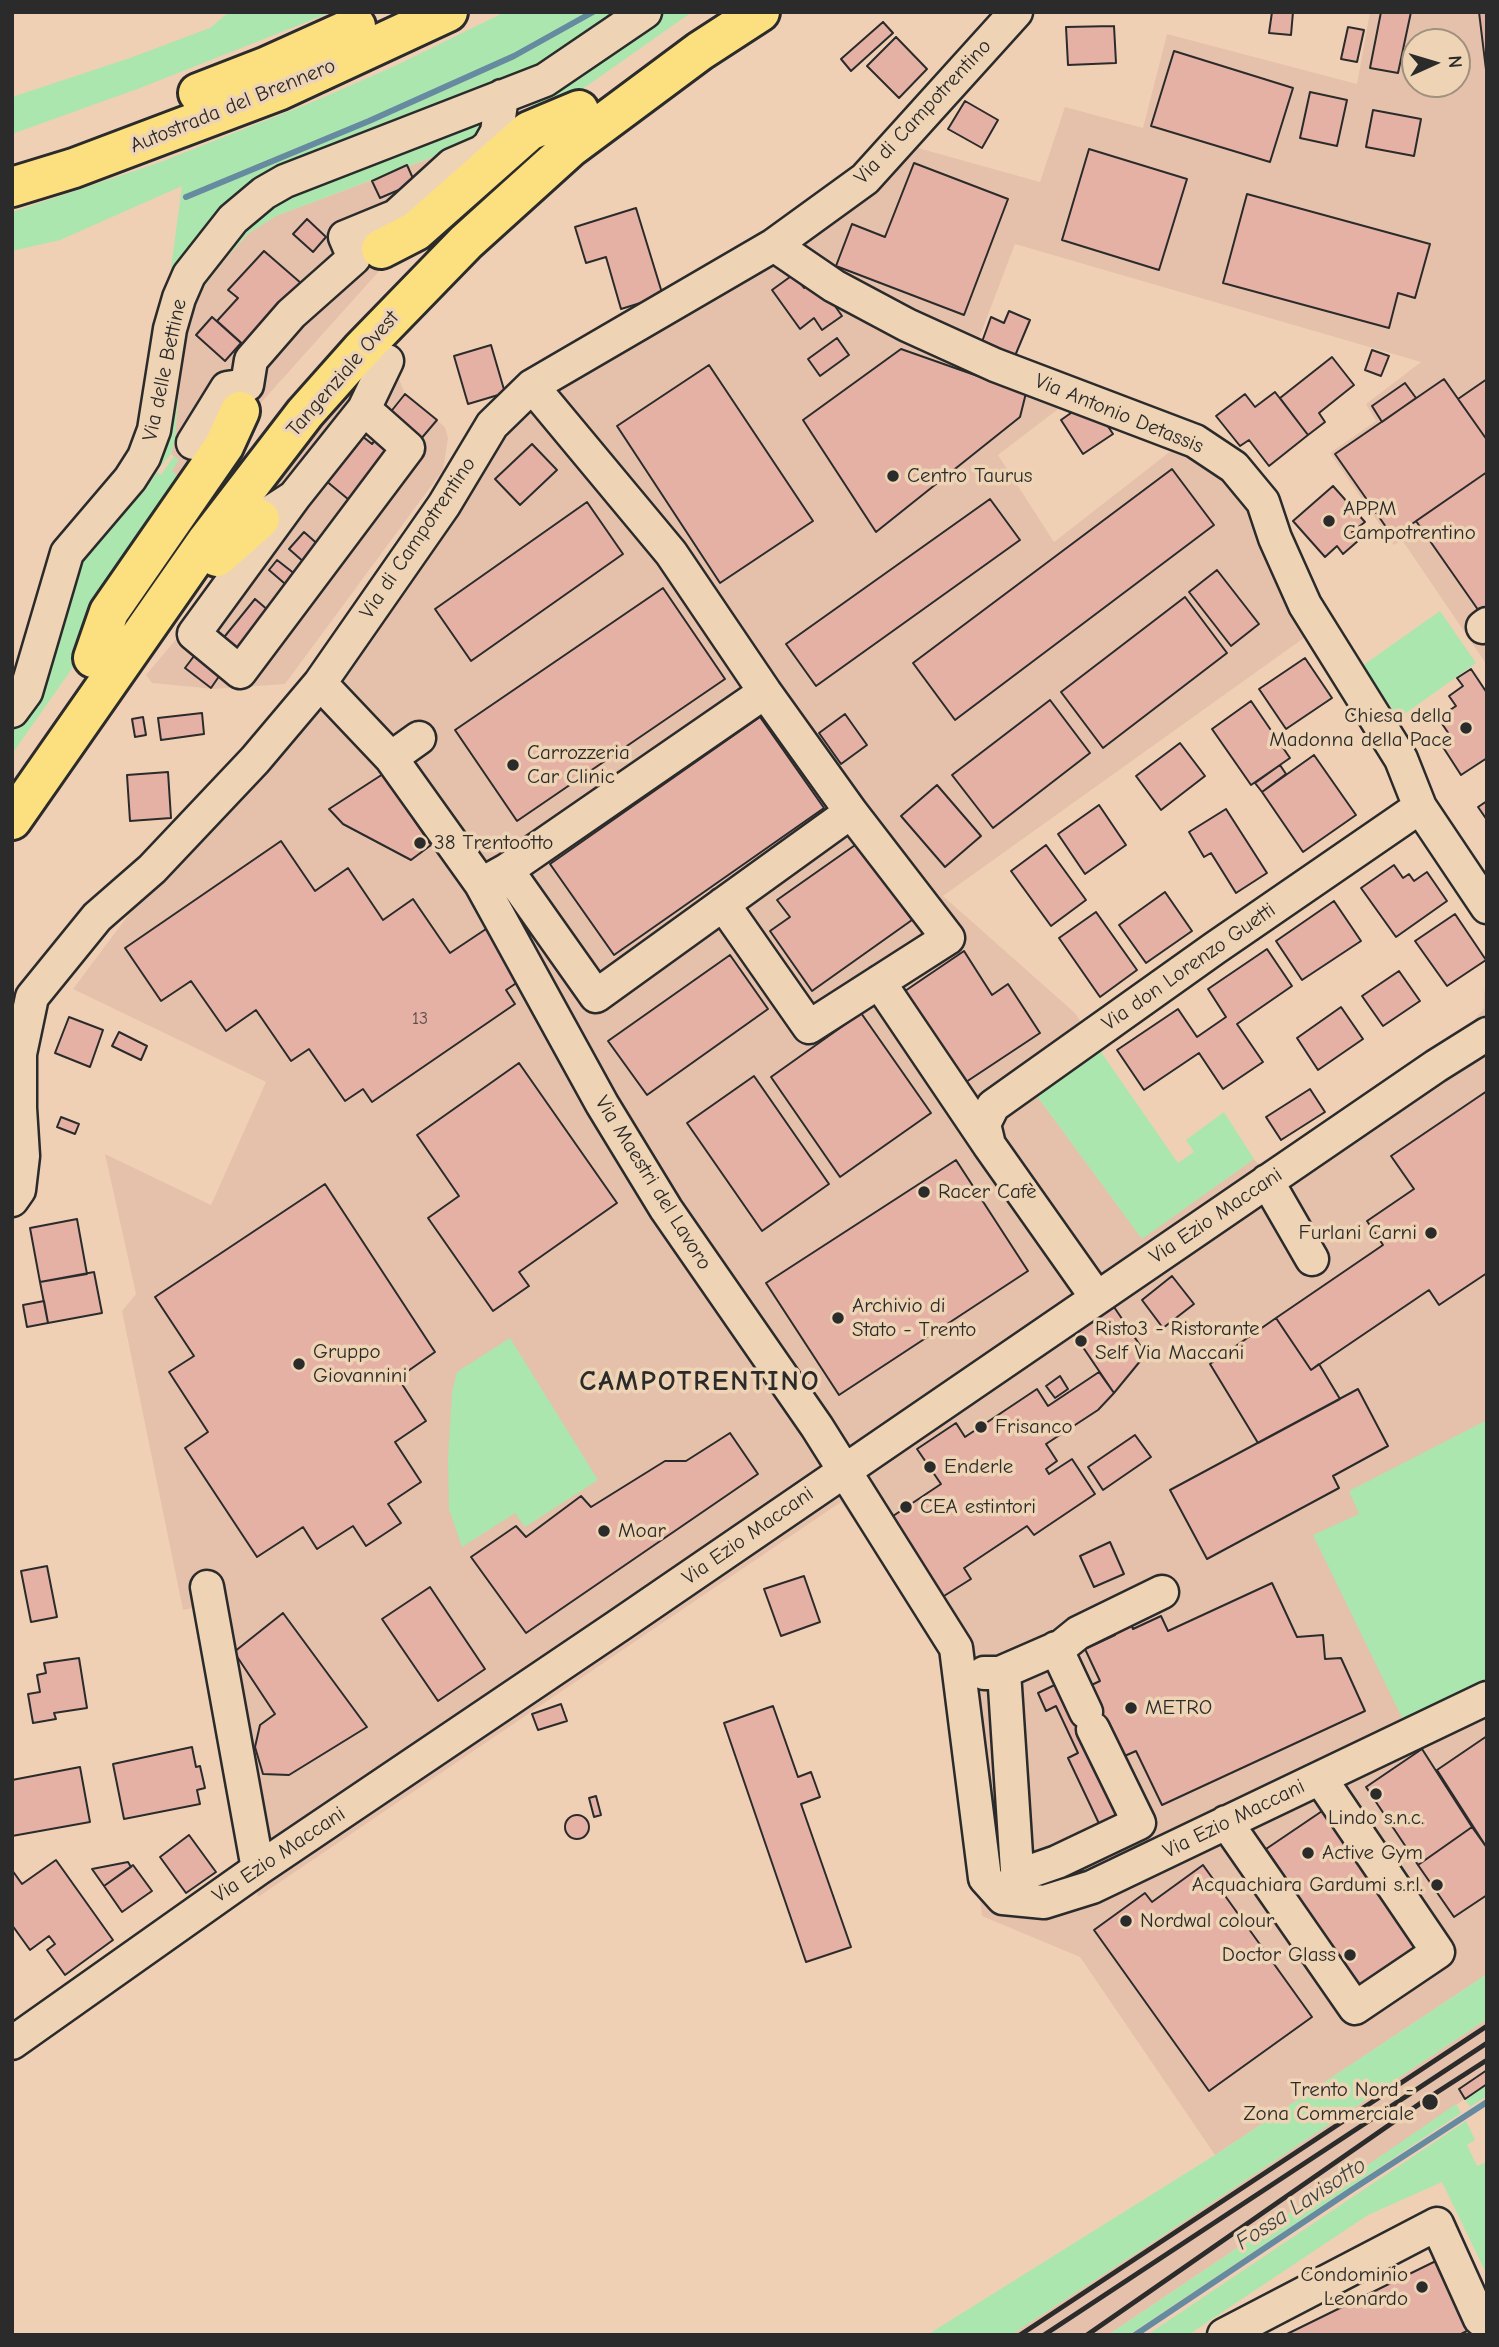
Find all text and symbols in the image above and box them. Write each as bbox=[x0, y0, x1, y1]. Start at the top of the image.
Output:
north arrow bbox=[1401, 28, 1471, 98]
street label: Via di Campotrentino bbox=[849, 34, 997, 190]
street label: Autostrada del Brennero bbox=[127, 53, 339, 159]
text: N bbox=[1444, 55, 1466, 69]
street label: Via delle Bettine bbox=[138, 297, 192, 443]
street label: Tangenziale Ovest bbox=[281, 306, 405, 442]
street label: Via Antonio Detassis bbox=[1031, 369, 1207, 459]
street label: Via di Campotrentino bbox=[355, 452, 481, 624]
place label: Centro Taurus bbox=[907, 463, 1033, 489]
marker: Centro Taurus bbox=[885, 468, 901, 484]
place label: APPM Campotrentino bbox=[1343, 496, 1476, 546]
marker: APPM Campotrentino bbox=[1321, 513, 1337, 529]
place label: Chiesa della Madonna della Pace bbox=[1269, 703, 1452, 753]
marker: Chiesa della Madonna della Pace bbox=[1458, 720, 1474, 736]
place label: Carrozzeria Car Clinic bbox=[527, 740, 630, 790]
marker: Carrozzeria Car Clinic bbox=[505, 757, 521, 773]
place label: 38 Trentootto bbox=[434, 830, 553, 856]
marker: 38 Trentootto bbox=[412, 835, 428, 851]
street label: Via don Lorenzo Guetti bbox=[1097, 898, 1281, 1036]
house number: 13 bbox=[412, 1008, 428, 1030]
street label: Via Maestri del Lavoro bbox=[589, 1091, 717, 1275]
street label: Via Ezio Maccani bbox=[1145, 1162, 1287, 1270]
place label: Racer Cafè bbox=[938, 1179, 1037, 1205]
marker: Racer Cafè bbox=[916, 1184, 932, 1200]
place label: Furlani Carni bbox=[1299, 1220, 1417, 1246]
marker: Furlani Carni bbox=[1423, 1225, 1439, 1241]
place label: Archivio di Stato - Trento bbox=[852, 1293, 976, 1343]
marker: Archivio di Stato - Trento bbox=[830, 1310, 846, 1326]
place label: Risto3 - Ristorante Self Via Maccani bbox=[1095, 1316, 1259, 1366]
marker: Risto3 - Ristorante Self Via Maccani bbox=[1073, 1333, 1089, 1349]
place label: Gruppo Giovannini bbox=[313, 1339, 407, 1389]
marker: Gruppo Giovannini bbox=[291, 1356, 307, 1372]
district label: CAMPOTRENTINO bbox=[581, 1365, 819, 1399]
place label: Frisanco bbox=[995, 1414, 1073, 1440]
marker: Frisanco bbox=[973, 1419, 989, 1435]
place label: Enderle bbox=[944, 1454, 1013, 1480]
marker: Enderle bbox=[922, 1459, 938, 1475]
street label: Via Ezio Maccani bbox=[678, 1481, 818, 1591]
place label: CEA estintori bbox=[920, 1494, 1036, 1520]
marker: CEA estintori bbox=[898, 1499, 914, 1515]
place label: Moar bbox=[618, 1518, 666, 1544]
marker: Moar bbox=[596, 1523, 612, 1539]
place label: METRO bbox=[1145, 1695, 1212, 1721]
marker: METRO bbox=[1123, 1700, 1139, 1716]
street label: Via Ezio Maccani bbox=[1159, 1774, 1309, 1864]
marker: Lindo s.n.c. bbox=[1368, 1786, 1384, 1802]
street label: Via Ezio Maccani bbox=[208, 1801, 350, 1909]
place label: Lindo s.n.c. bbox=[1328, 1805, 1424, 1831]
place label: Active Gym bbox=[1322, 1840, 1423, 1866]
marker: Active Gym bbox=[1300, 1845, 1316, 1861]
place label: Acquachiara Gardumi s.r.l. bbox=[1192, 1872, 1423, 1898]
marker: Acquachiara Gardumi s.r.l. bbox=[1429, 1877, 1445, 1893]
place label: Nordwal colour bbox=[1140, 1908, 1274, 1934]
marker: Nordwal colour bbox=[1118, 1913, 1134, 1929]
place label: Doctor Glass bbox=[1222, 1942, 1336, 1968]
marker: Doctor Glass bbox=[1342, 1947, 1358, 1963]
place label: Trento Nord - Zona Commerciale bbox=[1243, 2077, 1414, 2127]
marker: Trento Nord - Zona Commerciale bbox=[1420, 2092, 1440, 2112]
water label: Fossa Lavisotto bbox=[1231, 2152, 1371, 2256]
place label: Condominio Leonardo bbox=[1301, 2262, 1408, 2312]
marker: Condominio Leonardo bbox=[1414, 2279, 1430, 2295]

